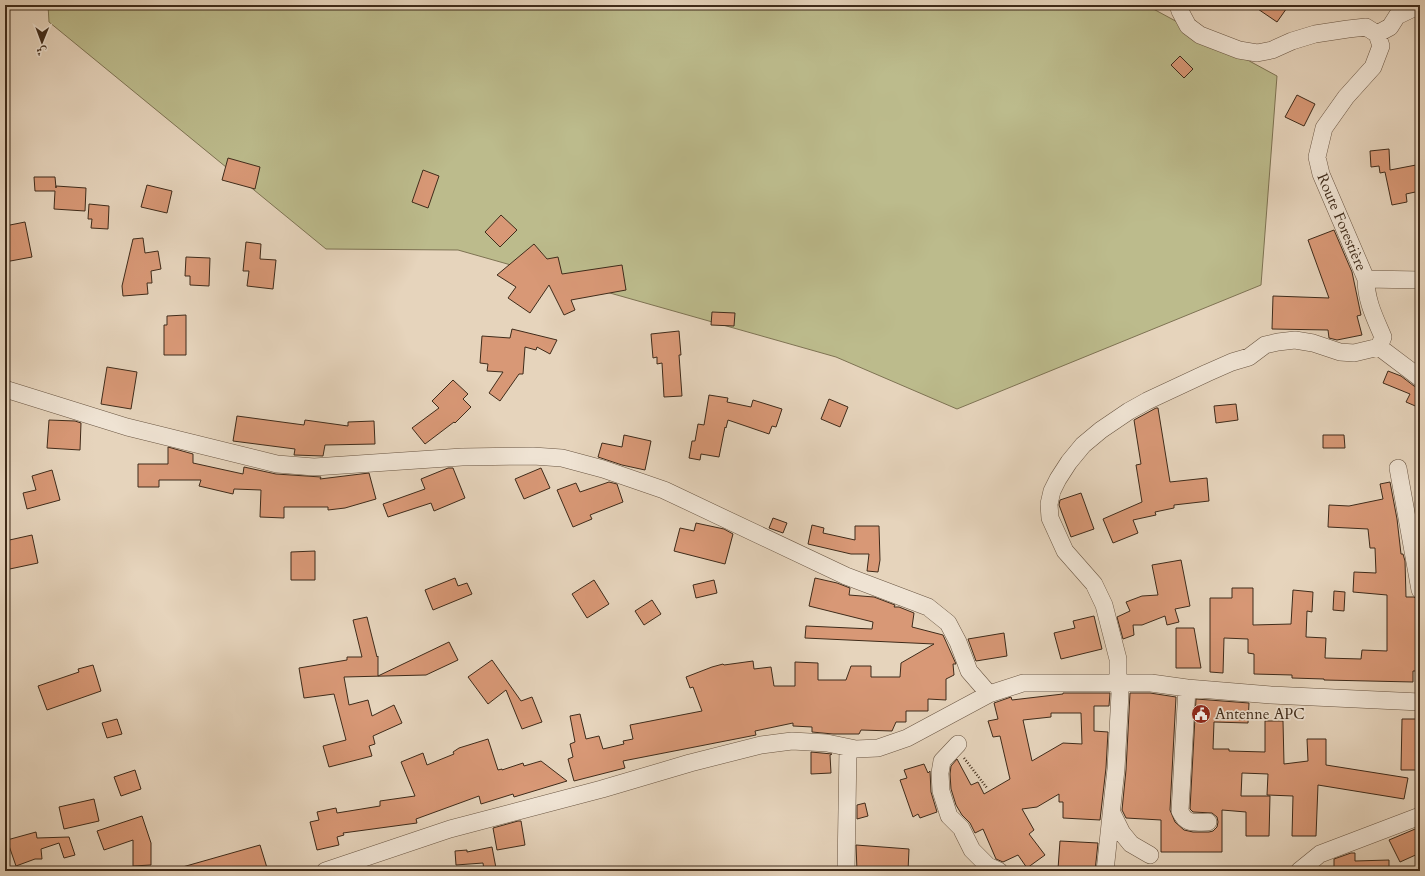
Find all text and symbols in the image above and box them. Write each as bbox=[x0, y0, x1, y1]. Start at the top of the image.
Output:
north arrow bbox=[22, 22, 62, 62]
text: ش bbox=[36, 44, 47, 59]
street label: Route Forestière bbox=[1312, 170, 1372, 274]
public building icon: Antenne APC bbox=[1190, 703, 1212, 725]
place label: Antenne APC bbox=[1215, 704, 1305, 724]

